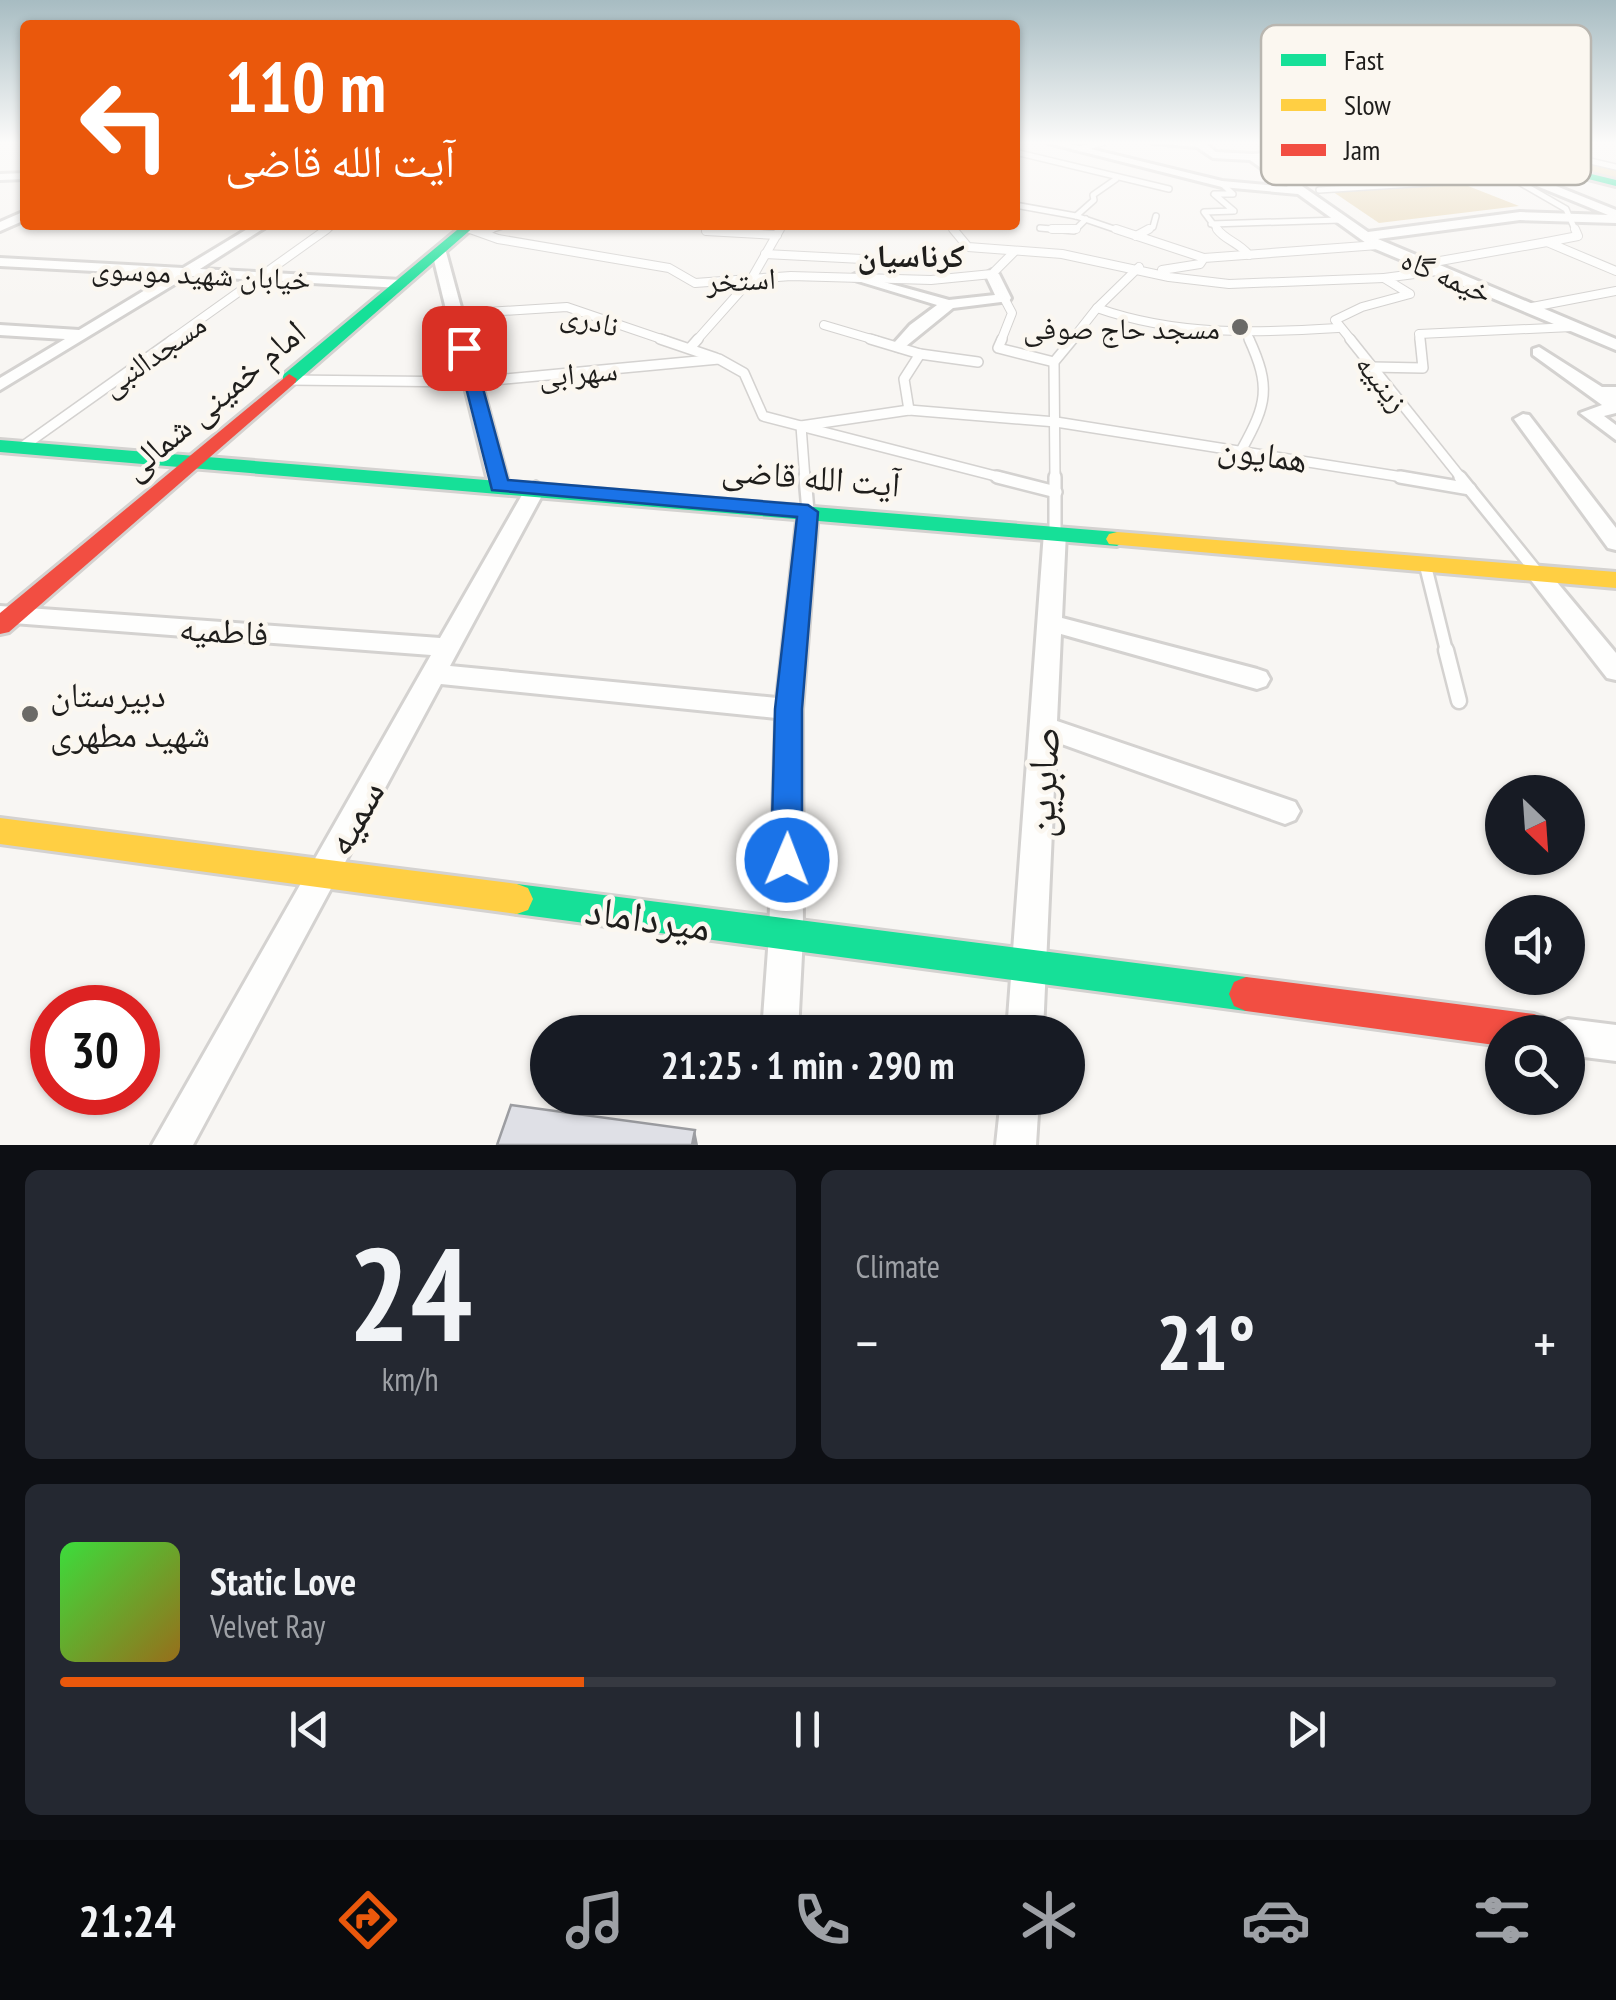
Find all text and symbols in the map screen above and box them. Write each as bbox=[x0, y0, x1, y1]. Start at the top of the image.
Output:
legend bbox=[1261, 25, 1591, 185]
text: 110 m bbox=[225, 41, 386, 131]
text: Fast bbox=[1344, 41, 1384, 78]
icon: left bbox=[60, 60, 190, 190]
text: Slow bbox=[1344, 86, 1391, 123]
text: آیت الله قاضی bbox=[225, 131, 455, 189]
text: Jam bbox=[1343, 131, 1380, 168]
district label: کرناسیان bbox=[857, 234, 965, 276]
street label: خیمه گاه bbox=[1396, 239, 1498, 311]
street label: خیابان شهید موسوی bbox=[90, 248, 312, 298]
street label: استخر bbox=[704, 258, 777, 300]
street label: نادری bbox=[557, 293, 623, 345]
street label: مسجدالنبی bbox=[93, 304, 213, 404]
pin bbox=[422, 306, 507, 391]
place label: مسجد حاج صوفی bbox=[1023, 308, 1220, 348]
street label: امام خمینی شمالی bbox=[111, 309, 315, 490]
marker: مسجد حاج صوفی bbox=[1229, 316, 1251, 338]
icon: arrive bbox=[437, 321, 492, 376]
street label: زینبیه bbox=[1348, 345, 1418, 419]
street label: سهرابی bbox=[537, 349, 619, 395]
street label: همایون bbox=[1215, 423, 1311, 483]
street label: آیت الله قاضی bbox=[720, 445, 903, 507]
street label: فاطمیه bbox=[178, 604, 270, 656]
place label: دبیرستان شهید مطهری bbox=[50, 671, 210, 757]
marker: دبیرستان شهید مطهری bbox=[19, 703, 41, 725]
street label: صابرین bbox=[1011, 725, 1071, 839]
street label: سمیه bbox=[310, 769, 396, 865]
north arrow bbox=[1485, 775, 1585, 875]
map controls bbox=[1485, 775, 1585, 1115]
position arrow bbox=[735, 808, 839, 912]
street label: میرداماد bbox=[582, 881, 714, 953]
button: sound bbox=[1485, 895, 1585, 995]
speed limit sign: 30 bbox=[30, 985, 160, 1115]
button: search bbox=[1485, 1015, 1585, 1115]
text: 21:25 · 1 min · 290 m bbox=[661, 1040, 954, 1089]
text: 24 bbox=[348, 1209, 472, 1377]
text: Climate bbox=[856, 1245, 940, 1287]
text: 21° bbox=[1156, 1294, 1255, 1391]
text: − bbox=[856, 1307, 878, 1378]
text: + bbox=[1533, 1307, 1556, 1378]
text: km/h bbox=[382, 1358, 439, 1400]
text: Static Love bbox=[210, 1556, 356, 1605]
text: Velvet Ray bbox=[210, 1605, 325, 1647]
icon: previous bbox=[282, 1702, 337, 1757]
icon: pause bbox=[780, 1702, 835, 1757]
icon: next bbox=[1279, 1702, 1334, 1757]
icon: directions bbox=[333, 1885, 403, 1955]
icon: music bbox=[560, 1885, 630, 1955]
icon: phone bbox=[787, 1885, 857, 1955]
icon: climate bbox=[1014, 1885, 1084, 1955]
icon: car bbox=[1241, 1885, 1311, 1955]
icon: filters bbox=[1467, 1885, 1537, 1955]
text: 21:24 bbox=[78, 1891, 176, 1949]

